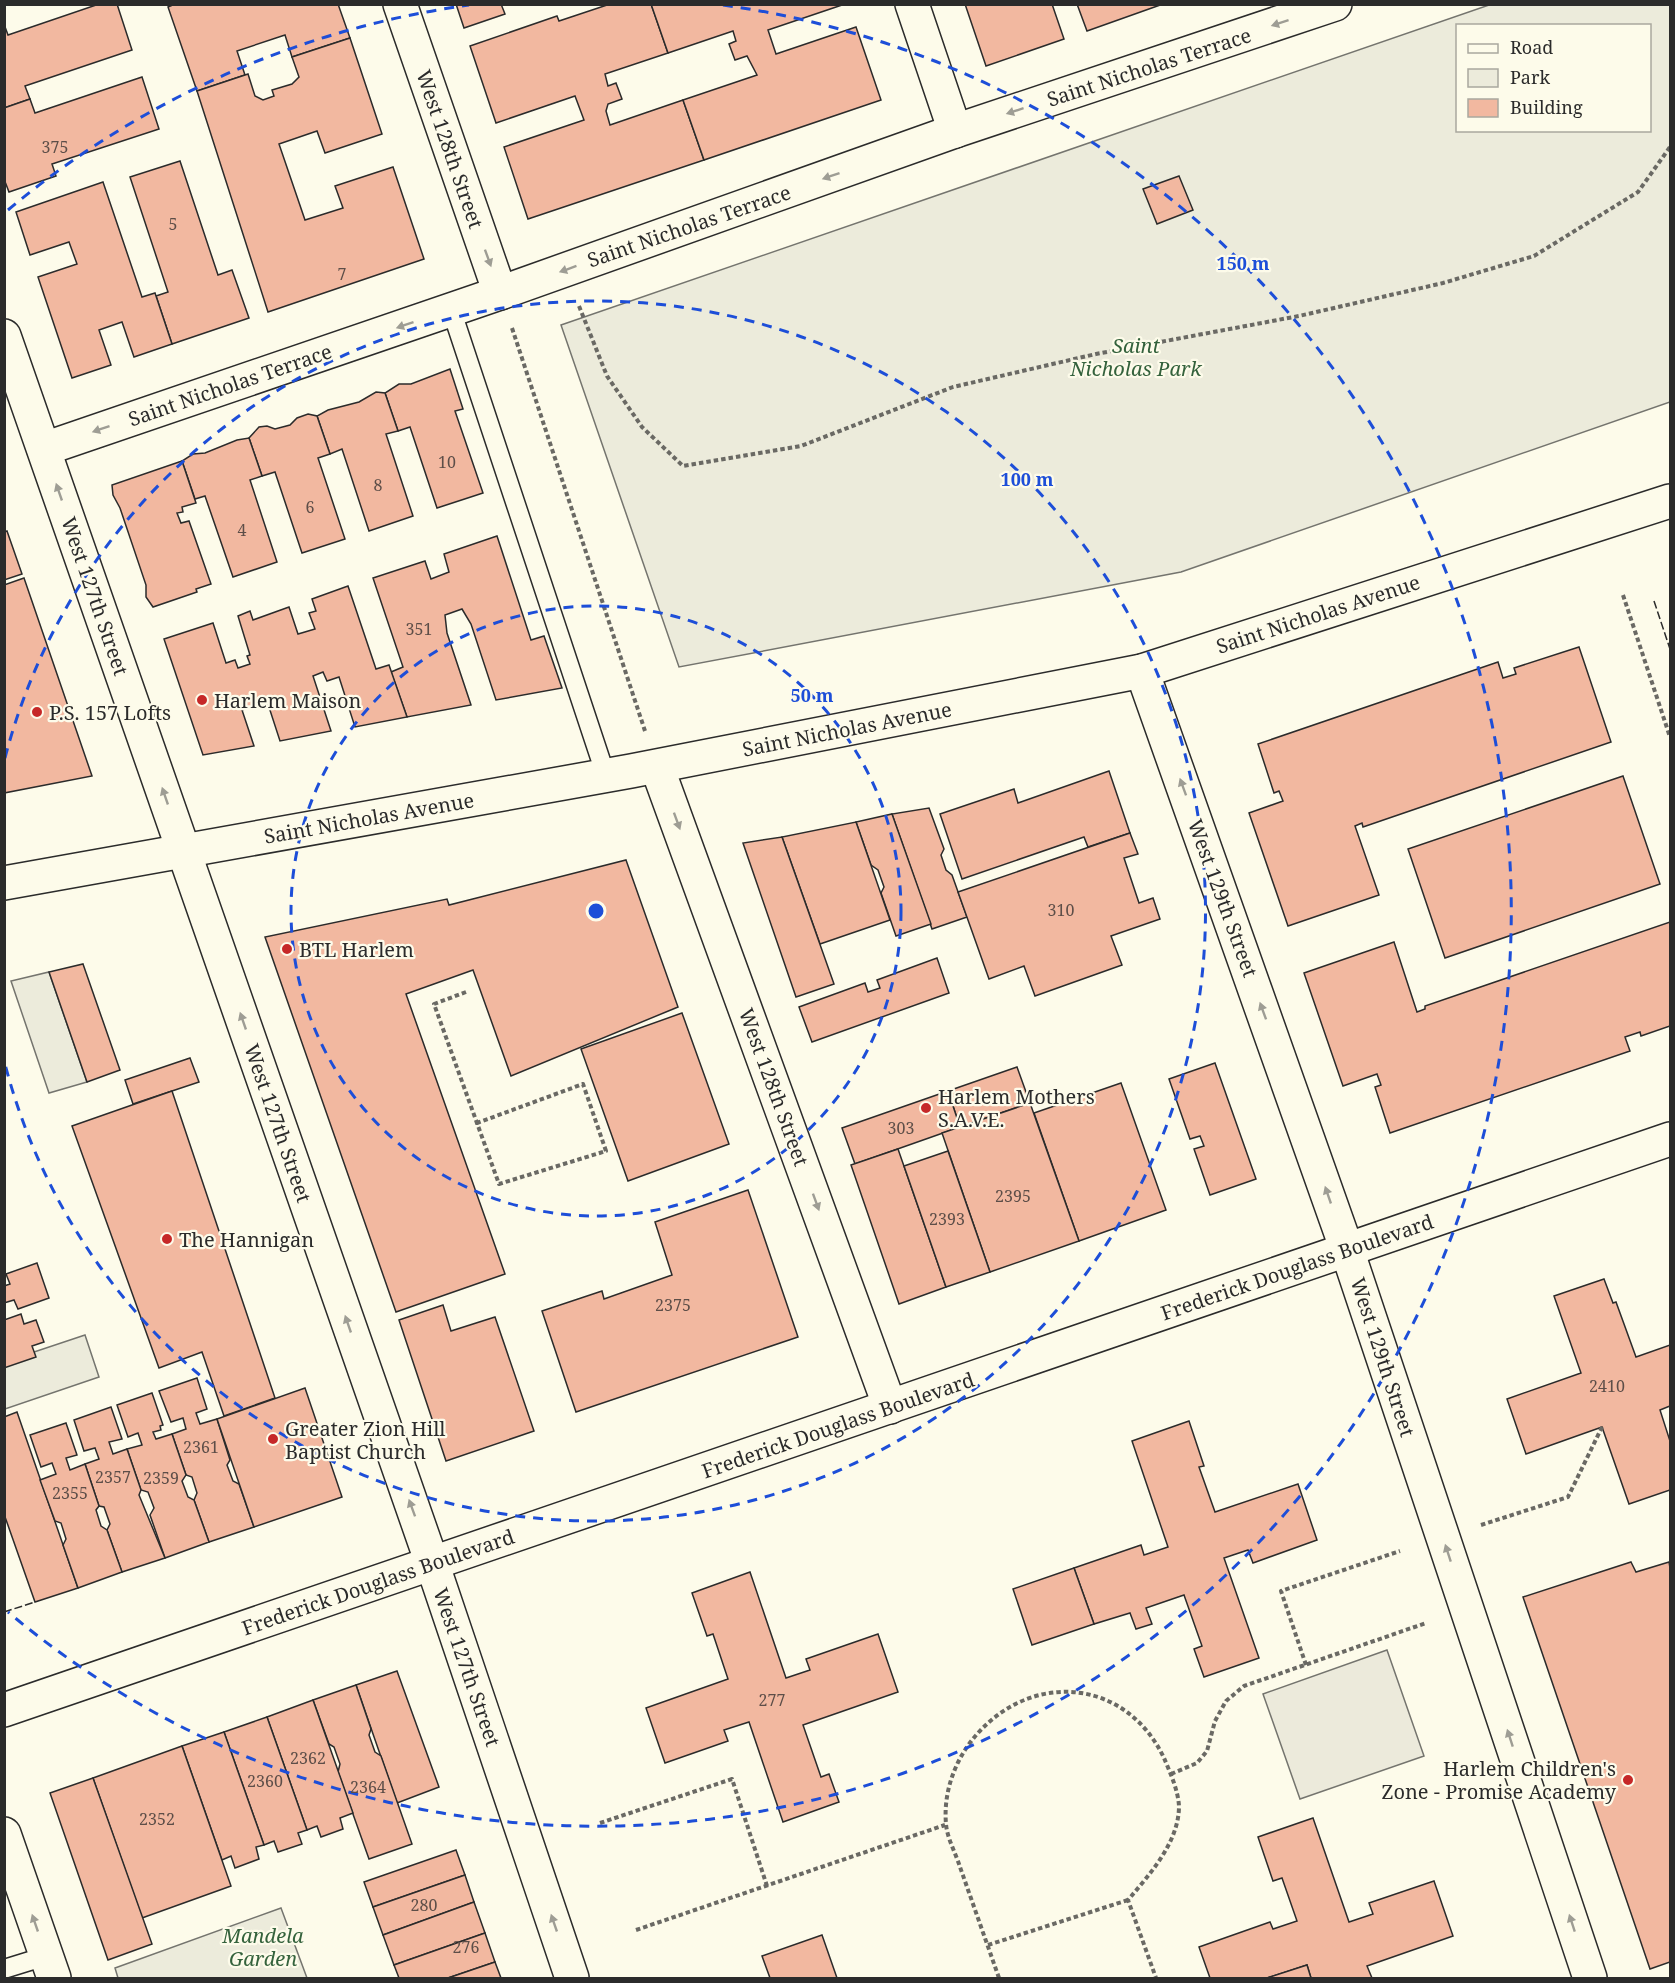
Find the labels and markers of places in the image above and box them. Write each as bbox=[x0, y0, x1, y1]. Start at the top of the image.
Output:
place label: Harlem Maison bbox=[214, 687, 362, 714]
marker: Harlem Maison bbox=[195, 693, 209, 707]
place label: P.S. 157 Lofts bbox=[49, 699, 171, 726]
marker: P.S. 157 Lofts bbox=[30, 705, 44, 719]
centre of rings bbox=[586, 901, 606, 921]
place label: BTL Harlem bbox=[299, 936, 414, 963]
marker: BTL Harlem bbox=[280, 942, 294, 956]
place label: Harlem Mothers S.A.V.E. bbox=[938, 1083, 1095, 1133]
marker: Harlem Mothers S.A.V.E. bbox=[919, 1101, 933, 1115]
place label: The Hannigan bbox=[179, 1226, 314, 1253]
marker: The Hannigan bbox=[160, 1232, 174, 1246]
place label: Greater Zion Hill Baptist Church bbox=[285, 1415, 446, 1465]
marker: Greater Zion Hill Baptist Church bbox=[266, 1432, 280, 1446]
place label: Harlem Children's Zone - Promise Academy bbox=[1382, 1755, 1617, 1805]
marker: Harlem Children's Zone - Promise Academy bbox=[1621, 1773, 1635, 1787]

